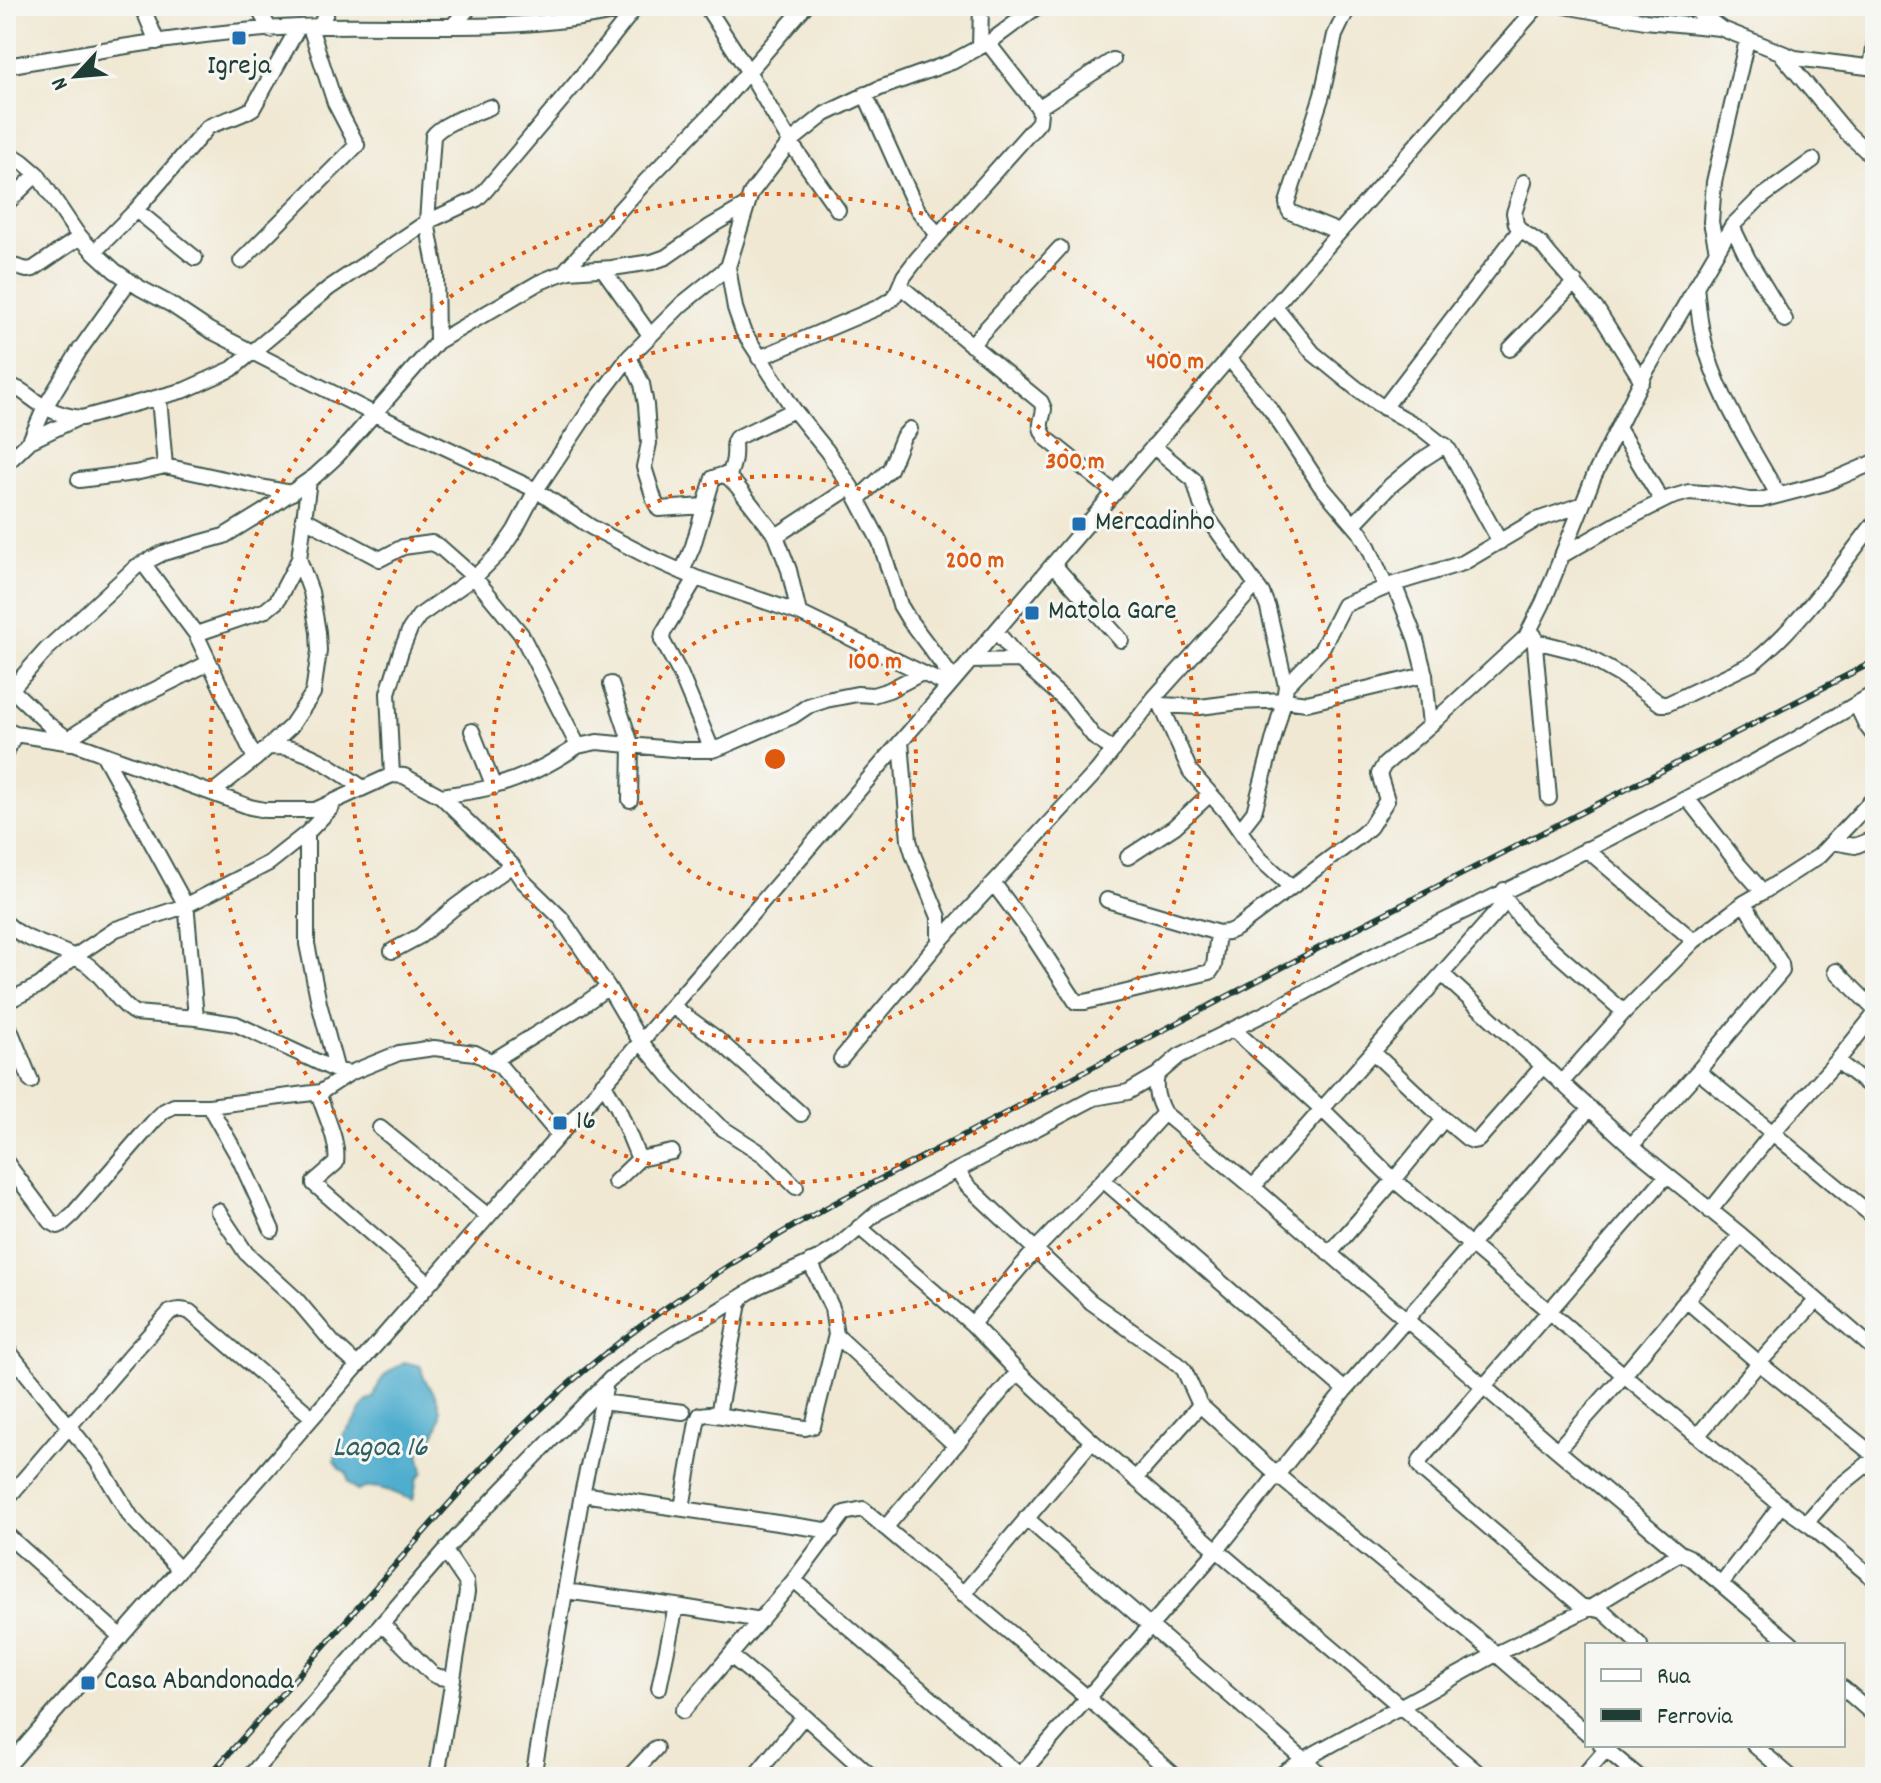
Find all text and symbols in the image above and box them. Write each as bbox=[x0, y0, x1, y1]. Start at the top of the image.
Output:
marker: Igreja bbox=[230, 29, 248, 47]
north arrow bbox=[36, 36, 116, 116]
place label: Igreja bbox=[207, 48, 272, 88]
text: N bbox=[45, 71, 77, 95]
text: 400 m bbox=[1146, 346, 1204, 380]
text: 300 m bbox=[1046, 446, 1104, 480]
place label: Mercadinho bbox=[1095, 504, 1215, 544]
marker: Mercadinho bbox=[1070, 515, 1088, 533]
text: 200 m bbox=[946, 545, 1004, 579]
place label: Matola Gare bbox=[1048, 593, 1177, 633]
marker: Matola Gare bbox=[1023, 604, 1041, 622]
text: 100 m bbox=[848, 646, 902, 680]
centre of rings bbox=[761, 745, 789, 773]
place label: 16 bbox=[576, 1103, 596, 1143]
marker: 16 bbox=[551, 1114, 569, 1132]
water label: Lagoa 16 bbox=[332, 1428, 429, 1471]
legend bbox=[1585, 1643, 1845, 1747]
text: Rua bbox=[1657, 1661, 1691, 1695]
place label: Casa Abandonada bbox=[104, 1663, 295, 1703]
marker: Casa Abandonada bbox=[79, 1674, 97, 1692]
text: Ferrovia bbox=[1657, 1701, 1733, 1735]

